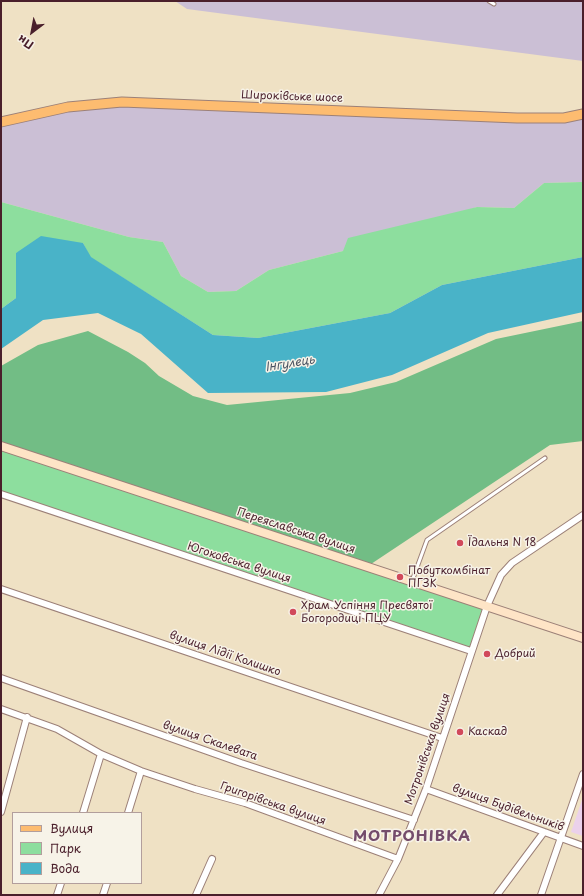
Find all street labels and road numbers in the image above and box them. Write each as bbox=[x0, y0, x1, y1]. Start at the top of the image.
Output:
street label: Широківське шосе bbox=[241, 89, 343, 105]
street label: Переяславська вулиця bbox=[235, 506, 357, 556]
street label: Югоковська вулиця bbox=[186, 540, 292, 586]
street label: вулиця Лідії Колишко bbox=[168, 629, 282, 679]
street label: Мотронівська вулиця bbox=[403, 691, 453, 807]
street label: вулиця Скалевата bbox=[161, 719, 259, 763]
street label: Григорівська вулиця bbox=[218, 780, 328, 828]
street label: вулиця Будівельників bbox=[450, 782, 566, 834]

